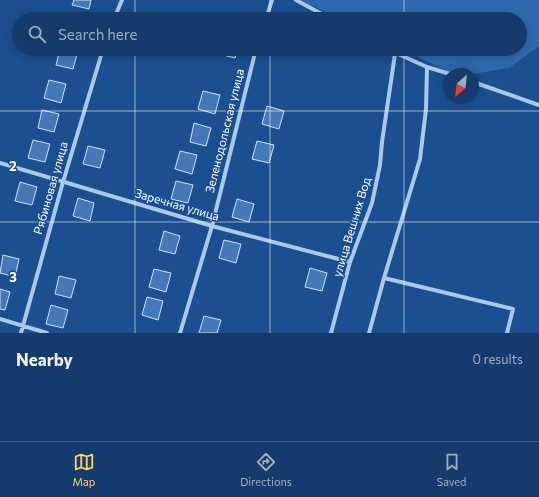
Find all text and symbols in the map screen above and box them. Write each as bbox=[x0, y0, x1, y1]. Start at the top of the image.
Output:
search box bbox=[12, 12, 527, 56]
icon: search bbox=[26, 23, 48, 45]
text: Search here bbox=[58, 25, 137, 43]
street label: Зеленодольская улица bbox=[202, 67, 246, 194]
north arrow bbox=[443, 68, 479, 104]
street label: Рябиновая улица bbox=[30, 140, 70, 236]
text: 2 bbox=[9, 158, 17, 174]
street label: улица Вешних Вод bbox=[329, 175, 373, 278]
street label: Заречная улица bbox=[133, 185, 221, 223]
text: 3 bbox=[9, 269, 17, 285]
text: Nearby bbox=[16, 349, 73, 370]
text: 0 results bbox=[472, 351, 523, 367]
tab: Map bbox=[73, 451, 95, 488]
tab: Directions bbox=[240, 451, 292, 488]
tab: Saved bbox=[437, 451, 466, 488]

